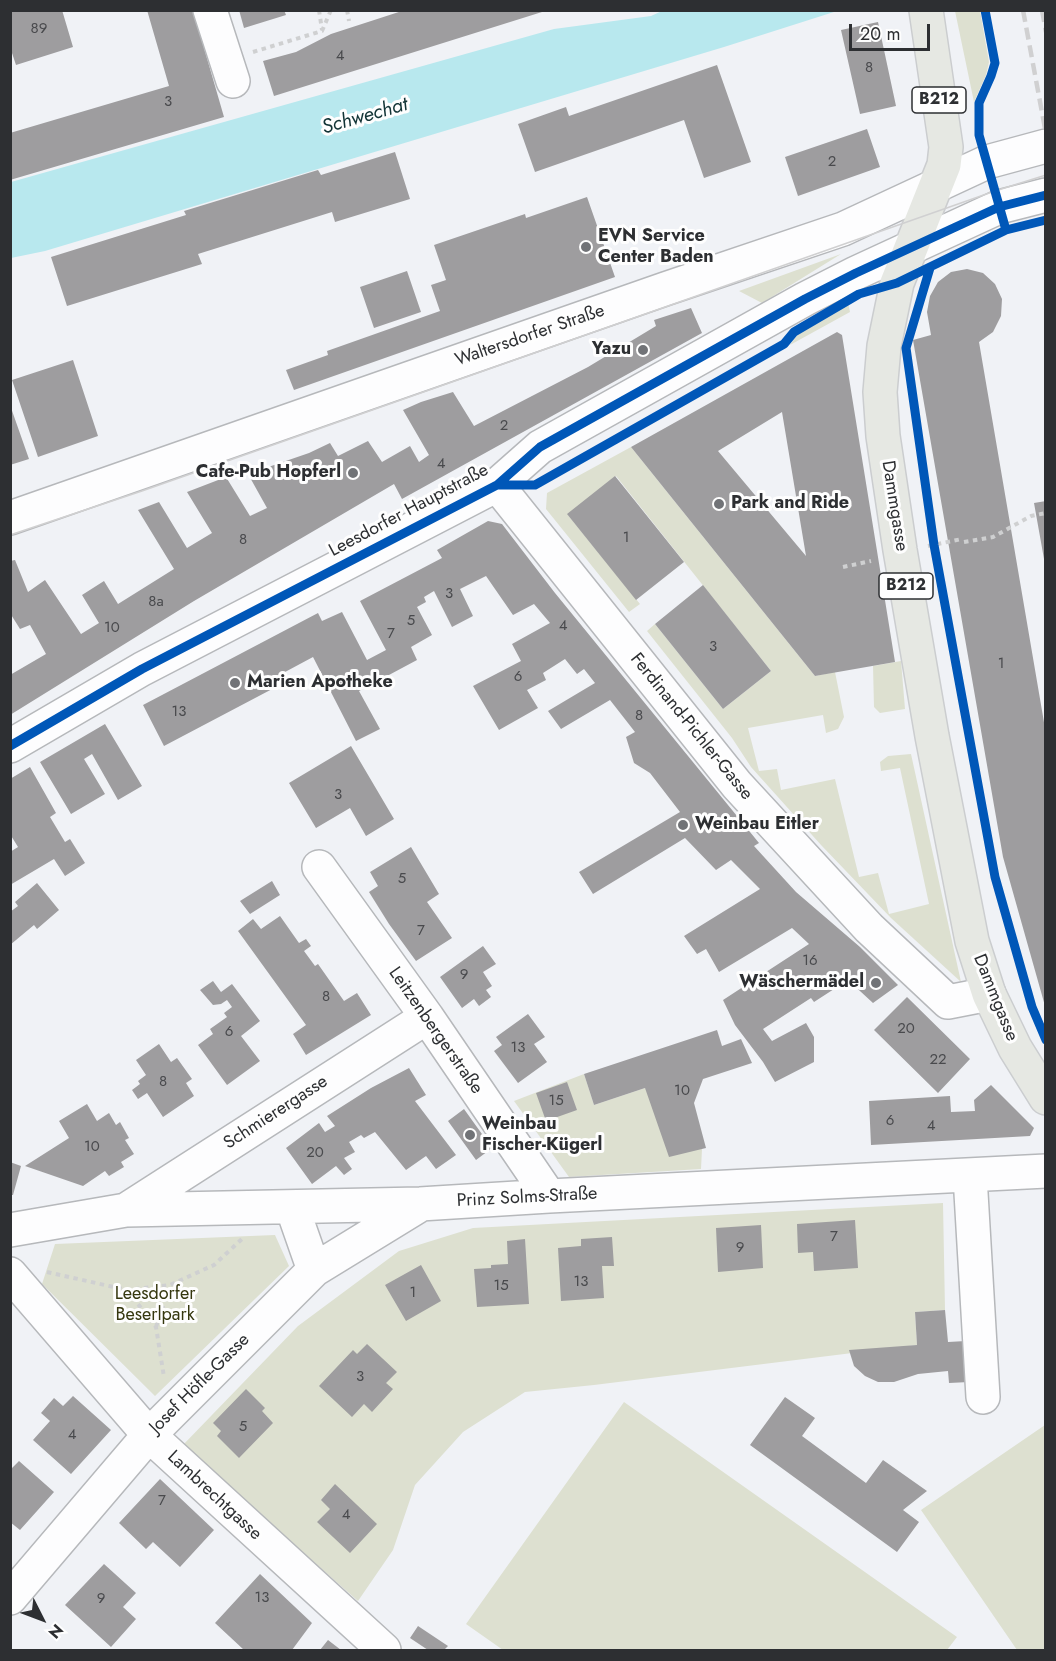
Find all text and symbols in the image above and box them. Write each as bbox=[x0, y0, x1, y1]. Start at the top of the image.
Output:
scale bar bbox=[852, 12, 933, 50]
house number: 89 bbox=[31, 20, 47, 38]
text: 20 m bbox=[860, 21, 900, 47]
house number: 4 bbox=[336, 47, 344, 65]
house number: 8 bbox=[865, 59, 873, 77]
road number: B212 bbox=[912, 87, 966, 113]
house number: 3 bbox=[164, 93, 172, 111]
water label: Schwechat bbox=[319, 93, 411, 141]
house number: 2 bbox=[828, 153, 836, 171]
place label: EVN Service Center Baden bbox=[598, 226, 714, 268]
marker: EVN Service Center Baden bbox=[579, 240, 593, 254]
street label: Waltersdorfer Straße bbox=[452, 300, 608, 372]
place label: Yazu bbox=[592, 339, 631, 361]
marker: Yazu bbox=[636, 343, 650, 357]
house number: 2 bbox=[500, 417, 508, 435]
house number: 4 bbox=[437, 455, 445, 473]
street label: Dammgasse bbox=[876, 459, 912, 553]
street label: Leesdorfer Hauptstraße bbox=[326, 460, 492, 562]
place label: Cafe-Pub Hopferl bbox=[196, 462, 341, 484]
marker: Cafe-Pub Hopferl bbox=[346, 466, 360, 480]
place label: Park and Ride bbox=[731, 493, 849, 515]
marker: Park and Ride bbox=[712, 497, 726, 511]
house number: 1 bbox=[623, 529, 629, 547]
house number: 8 bbox=[239, 531, 247, 549]
road number: B212 bbox=[879, 573, 933, 599]
house number: 3 bbox=[445, 585, 453, 603]
house number: 8a bbox=[148, 593, 164, 611]
house number: 5 bbox=[407, 612, 415, 630]
house number: 4 bbox=[559, 617, 567, 635]
house number: 10 bbox=[104, 619, 120, 637]
house number: 7 bbox=[387, 625, 395, 643]
house number: 3 bbox=[709, 638, 717, 656]
street label: Ferdinand-Pichler-Gasse bbox=[625, 649, 757, 805]
house number: 1 bbox=[998, 655, 1004, 673]
house number: 6 bbox=[514, 668, 522, 686]
place label: Marien Apotheke bbox=[247, 672, 393, 694]
marker: Marien Apotheke bbox=[228, 676, 242, 690]
house number: 13 bbox=[172, 703, 186, 721]
house number: 8 bbox=[635, 707, 643, 725]
house number: 3 bbox=[334, 786, 342, 804]
place label: Weinbau Eitler bbox=[695, 814, 819, 836]
marker: Weinbau Eitler bbox=[676, 818, 690, 832]
house number: 5 bbox=[398, 870, 406, 888]
house number: 7 bbox=[417, 922, 425, 940]
street label: Dammgasse bbox=[968, 951, 1022, 1045]
house number: 16 bbox=[802, 952, 818, 970]
street label: Leitzenbergerstraße bbox=[383, 963, 487, 1099]
house number: 9 bbox=[460, 966, 468, 984]
place label: Wäschermädel bbox=[739, 972, 864, 994]
marker: Wäschermädel bbox=[869, 976, 883, 990]
house number: 8 bbox=[322, 988, 330, 1006]
house number: 20 bbox=[897, 1020, 915, 1038]
house number: 6 bbox=[225, 1023, 233, 1041]
house number: 13 bbox=[511, 1039, 525, 1057]
house number: 22 bbox=[929, 1051, 947, 1069]
street label: Schmierergasse bbox=[220, 1071, 332, 1155]
house number: 8 bbox=[159, 1073, 167, 1091]
house number: 10 bbox=[674, 1082, 690, 1100]
house number: 15 bbox=[548, 1092, 564, 1110]
house number: 6 bbox=[886, 1112, 894, 1130]
place label: Weinbau Fischer-Kügerl bbox=[482, 1114, 602, 1156]
house number: 4 bbox=[927, 1117, 935, 1135]
marker: Weinbau Fischer-Kügerl bbox=[463, 1128, 477, 1142]
house number: 10 bbox=[84, 1138, 100, 1156]
house number: 20 bbox=[306, 1144, 324, 1162]
street label: Prinz Solms-Straße bbox=[456, 1184, 598, 1212]
house number: 7 bbox=[830, 1228, 838, 1246]
house number: 9 bbox=[736, 1239, 744, 1257]
house number: 13 bbox=[574, 1273, 588, 1291]
house number: 15 bbox=[493, 1277, 509, 1295]
park label: Leesdorfer Beserlpark bbox=[115, 1284, 195, 1326]
house number: 1 bbox=[410, 1284, 416, 1302]
street label: Josef Höfle-Gasse bbox=[145, 1329, 255, 1439]
house number: 3 bbox=[356, 1368, 364, 1386]
house number: 5 bbox=[239, 1418, 247, 1436]
house number: 4 bbox=[68, 1426, 76, 1444]
street label: Lambrechtgasse bbox=[162, 1447, 266, 1545]
house number: 7 bbox=[158, 1492, 166, 1510]
house number: 4 bbox=[342, 1506, 350, 1524]
north arrow bbox=[12, 1589, 72, 1649]
house number: 13 bbox=[255, 1589, 269, 1607]
house number: 9 bbox=[97, 1590, 105, 1608]
text: N bbox=[43, 1619, 69, 1644]

